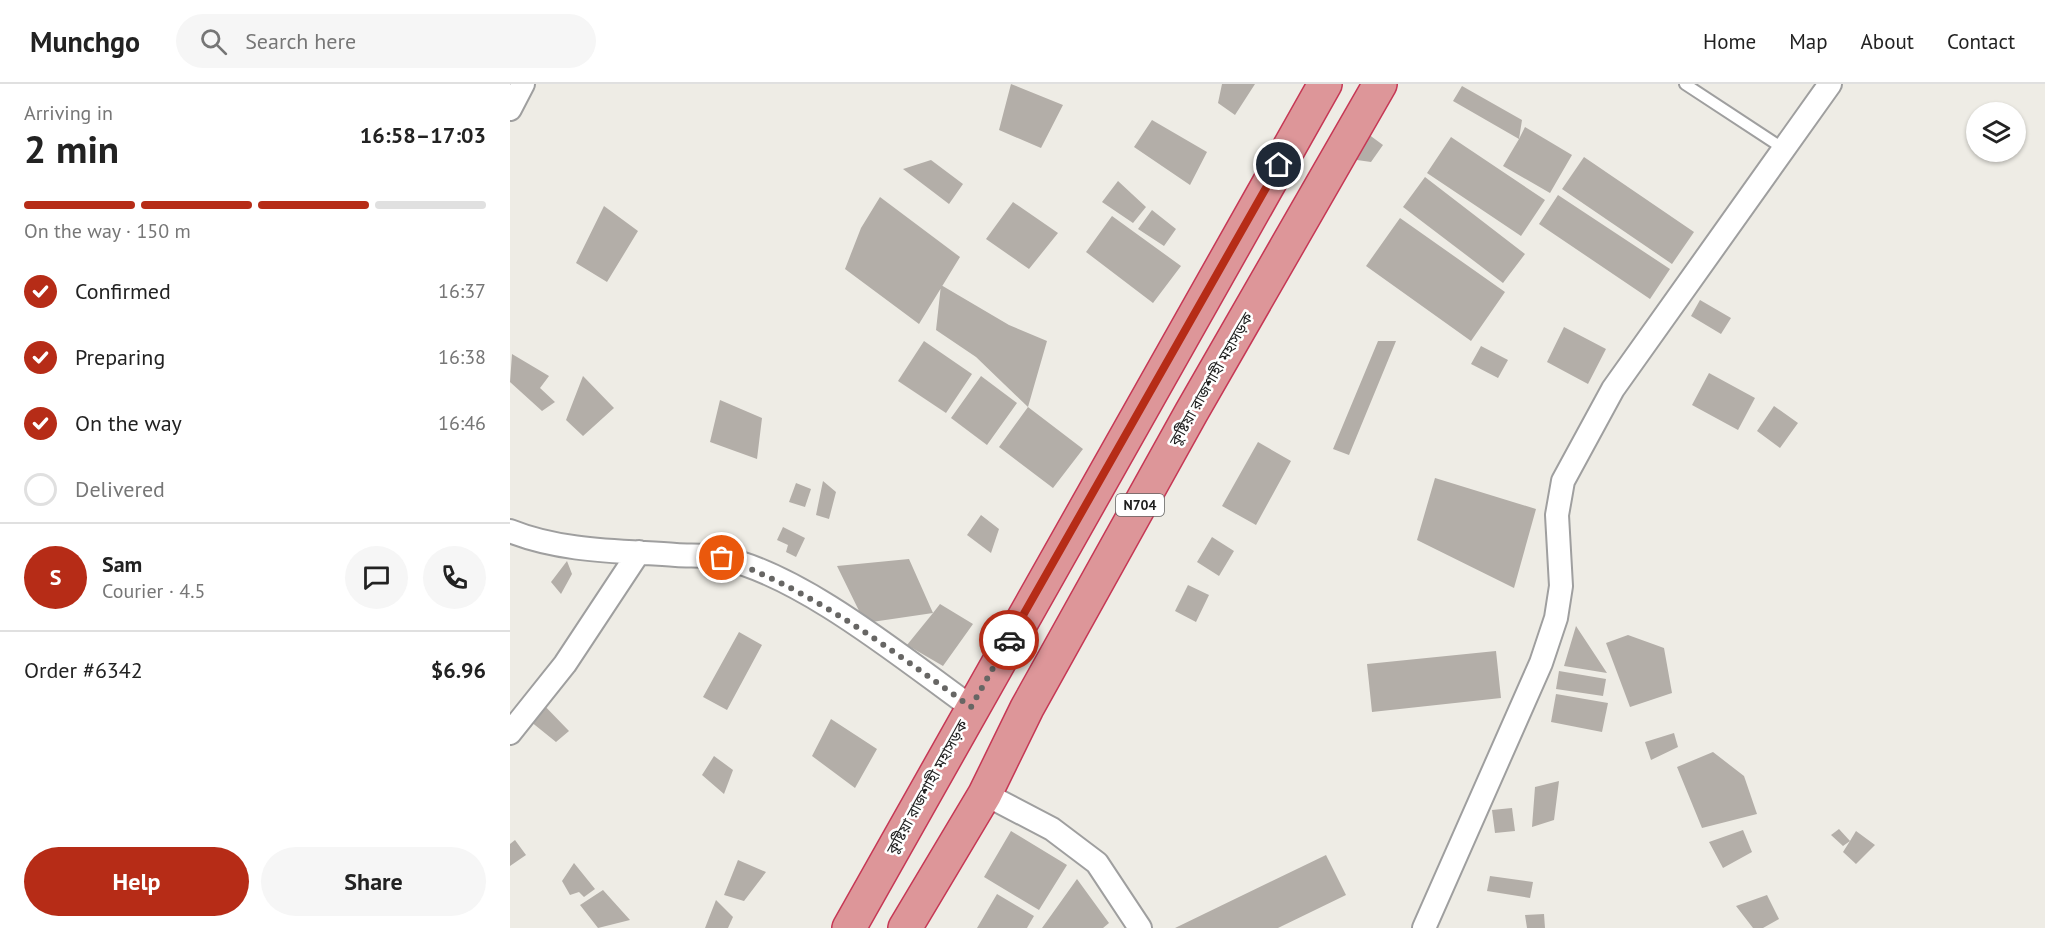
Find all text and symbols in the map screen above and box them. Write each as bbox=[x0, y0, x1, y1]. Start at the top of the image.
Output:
search box bbox=[176, 14, 596, 68]
text: Munchgo bbox=[30, 23, 140, 60]
icon: search bbox=[197, 25, 230, 58]
text: Search here bbox=[245, 27, 356, 55]
text: Home bbox=[1703, 28, 1756, 55]
text: Map bbox=[1789, 28, 1828, 55]
text: About bbox=[1861, 28, 1914, 55]
text: Contact bbox=[1947, 28, 2015, 55]
text: Arriving in bbox=[24, 100, 113, 126]
map controls bbox=[1966, 102, 2026, 162]
button: layers bbox=[1966, 102, 2026, 162]
text: 16:58–17:03 bbox=[360, 121, 486, 149]
text: 2 min bbox=[24, 123, 119, 174]
pin bbox=[1253, 139, 1304, 190]
icon: home bbox=[1262, 148, 1295, 181]
text: On the way · 150 m bbox=[24, 218, 191, 244]
icon: check bbox=[24, 275, 57, 308]
text: Confirmed bbox=[75, 277, 171, 305]
text: 16:37 bbox=[438, 278, 486, 304]
street label: কুষ্টিয়া রাজশাহী মহাসড়ক bbox=[1165, 308, 1257, 450]
icon: check bbox=[24, 341, 57, 374]
text: Preparing bbox=[75, 343, 165, 371]
text: 16:38 bbox=[438, 344, 486, 370]
icon: check bbox=[24, 407, 57, 440]
text: On the way bbox=[75, 409, 182, 437]
text: 16:46 bbox=[438, 410, 486, 436]
text: Delivered bbox=[75, 475, 165, 503]
road number: N704 bbox=[1116, 494, 1164, 516]
pin bbox=[696, 532, 747, 583]
icon: bag bbox=[705, 541, 738, 574]
button: chat bbox=[345, 546, 408, 609]
button: phone bbox=[423, 546, 486, 609]
text: Sam bbox=[102, 550, 142, 578]
text: S bbox=[50, 563, 61, 591]
text: Courier · 4.5 bbox=[102, 578, 205, 604]
courier bbox=[979, 610, 1039, 670]
icon: car bbox=[993, 624, 1026, 657]
text: Order #6342 bbox=[24, 656, 143, 684]
text: $6.96 bbox=[431, 656, 486, 684]
street label: কুষ্টিয়া রাজশাহী মহাসড়ক bbox=[882, 716, 972, 858]
button: Help bbox=[24, 847, 249, 916]
button: Share bbox=[261, 847, 486, 916]

